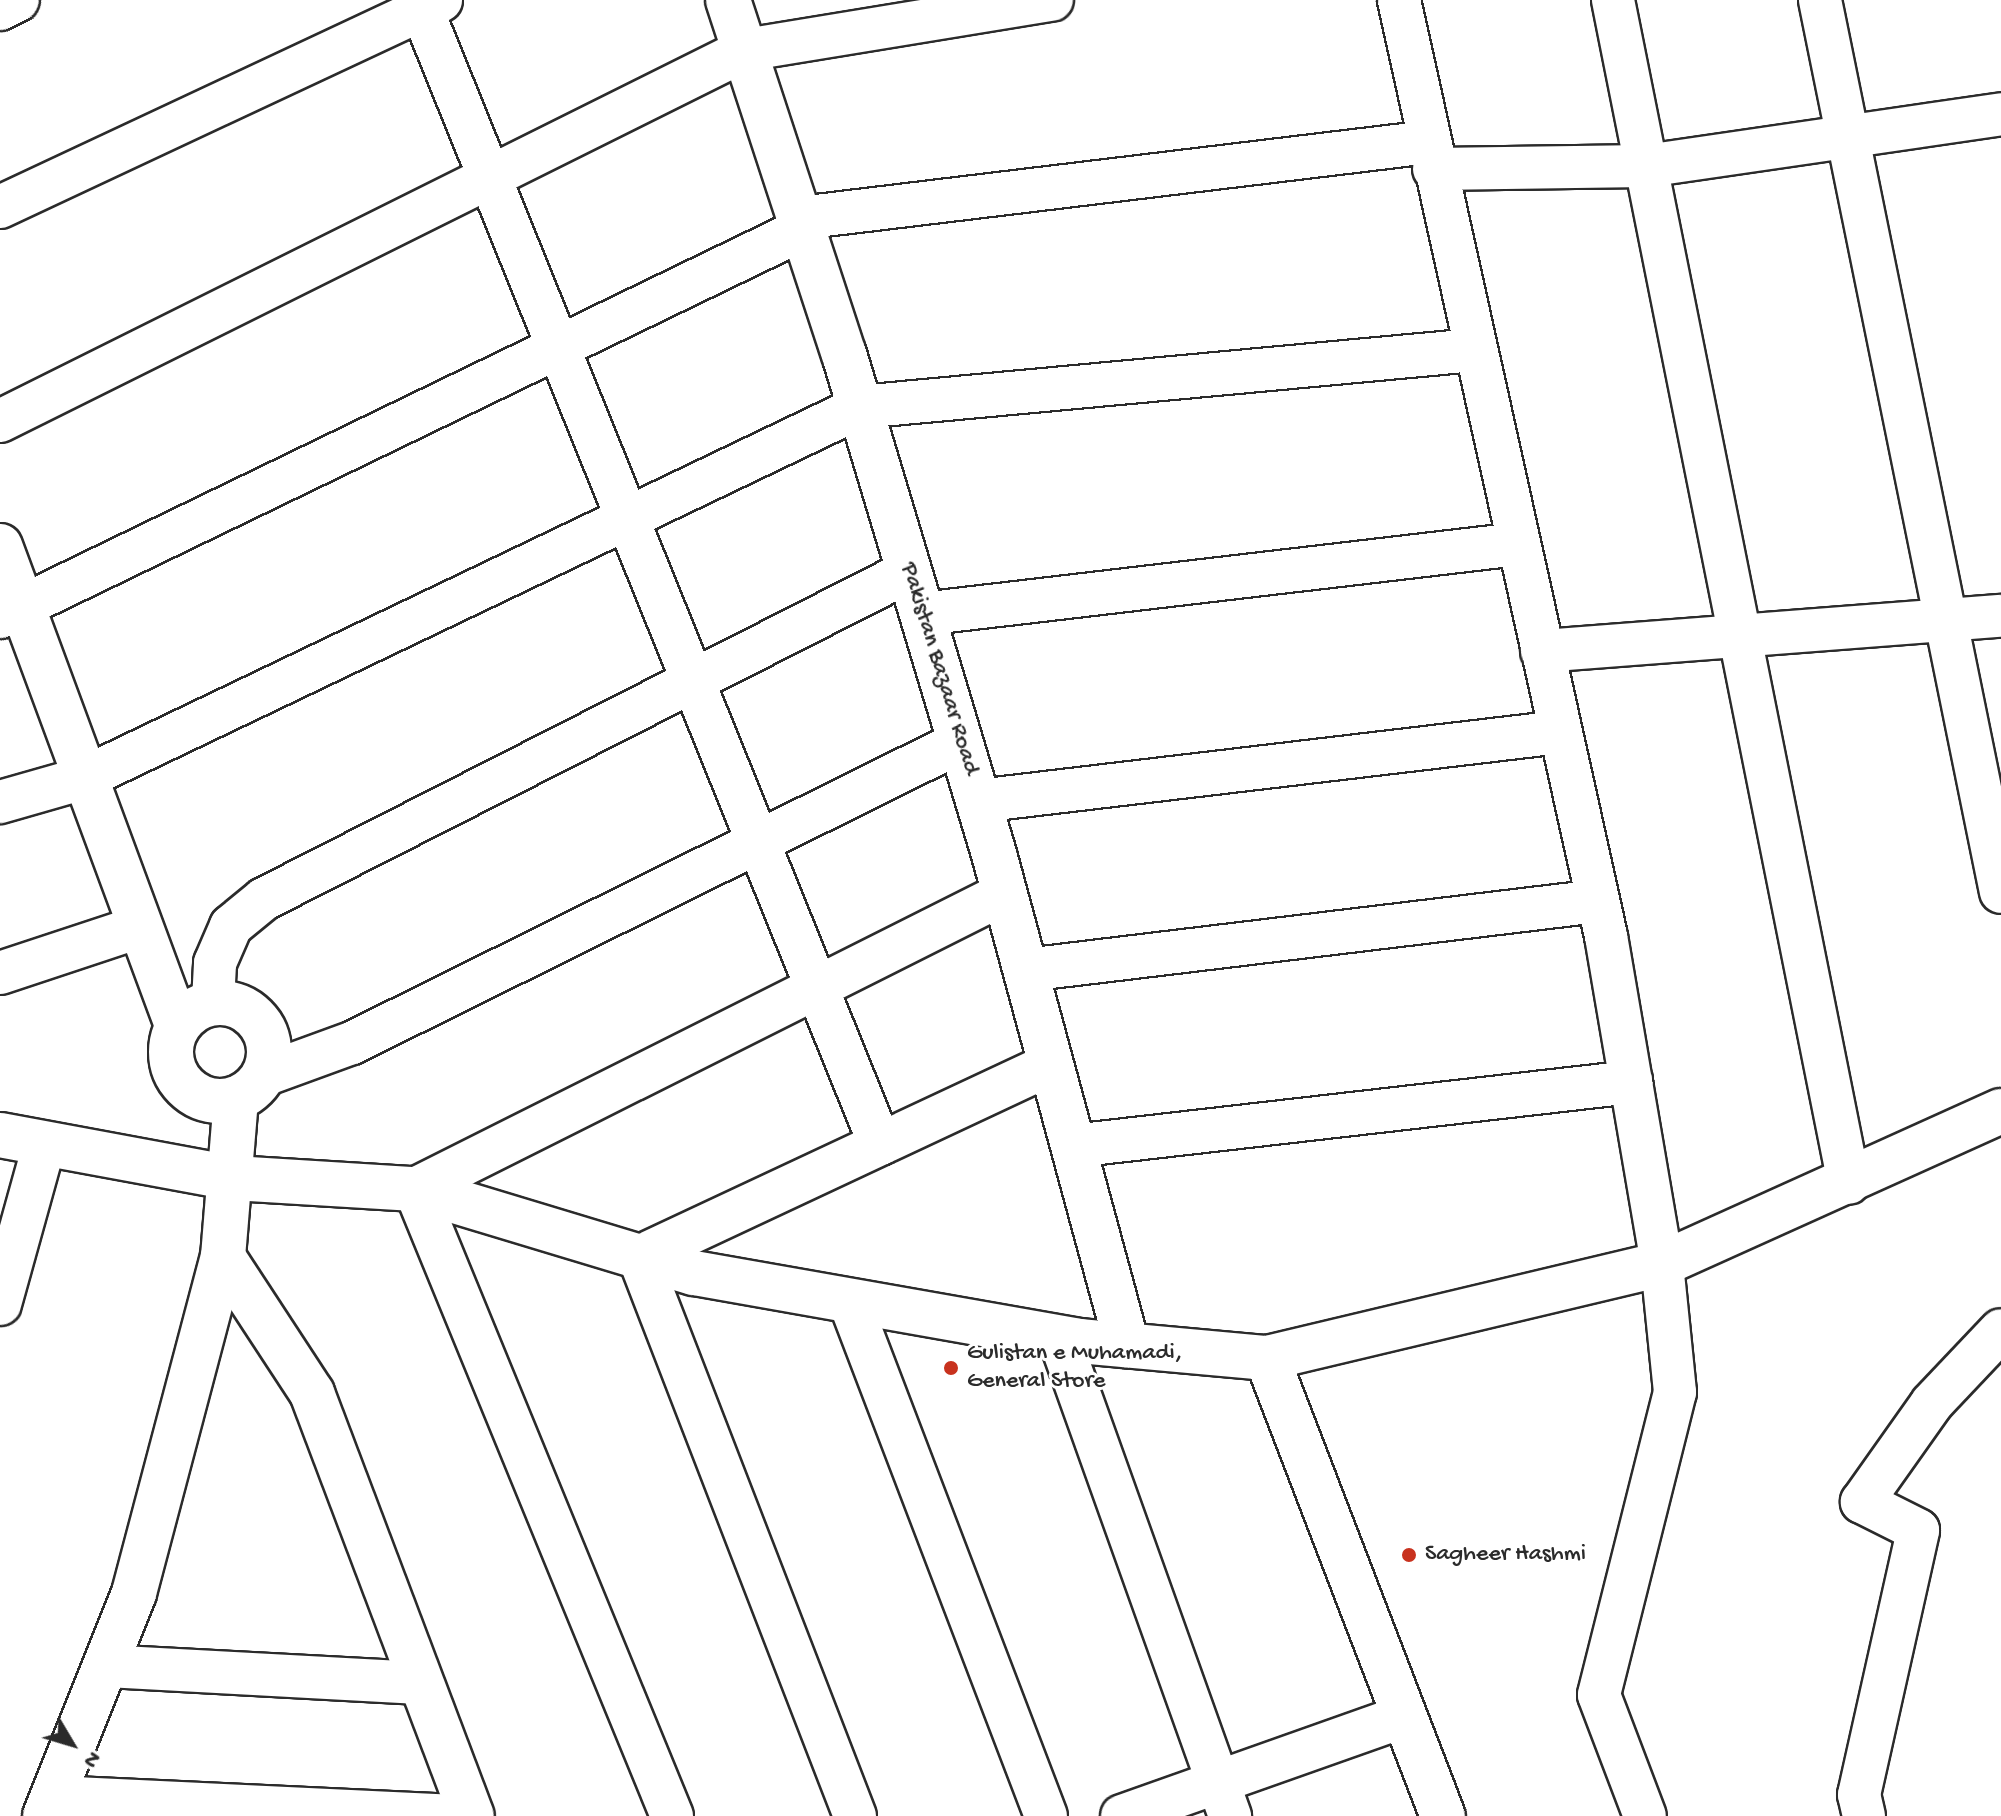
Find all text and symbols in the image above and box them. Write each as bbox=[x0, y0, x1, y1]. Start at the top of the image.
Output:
street label: Pakistan Bazaar Road bbox=[893, 559, 985, 779]
place label: Gulistan e Muhamadi, General Store bbox=[967, 1340, 1182, 1396]
marker: Gulistan e Muhamadi, General Store bbox=[942, 1359, 960, 1377]
place label: Sagheer Hashmi bbox=[1425, 1541, 1586, 1569]
marker: Sagheer Hashmi bbox=[1400, 1546, 1418, 1564]
north arrow bbox=[32, 1704, 112, 1784]
text: N bbox=[76, 1745, 106, 1772]

